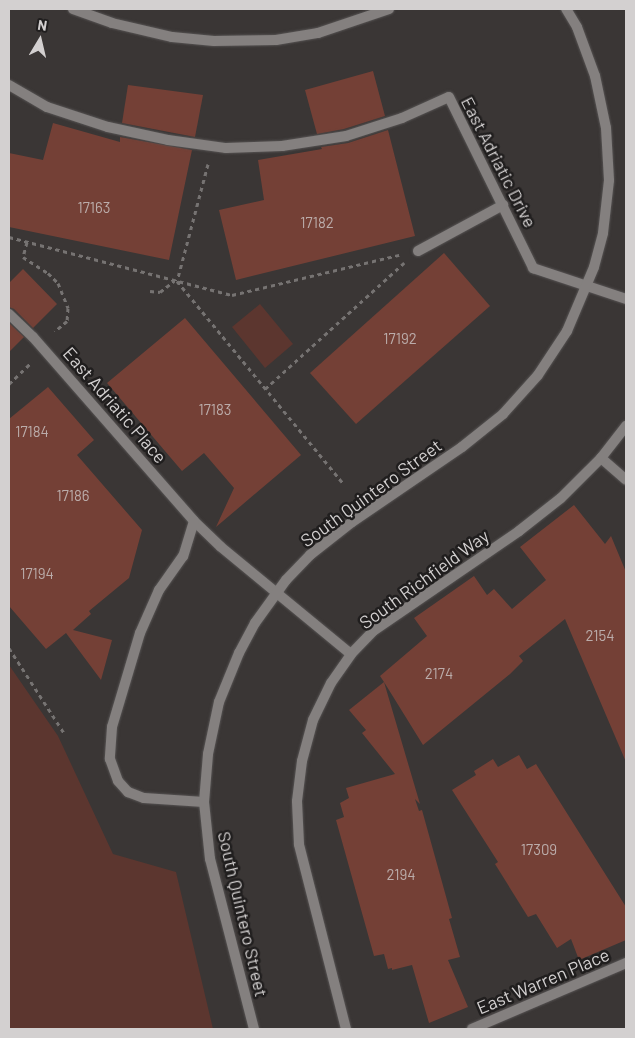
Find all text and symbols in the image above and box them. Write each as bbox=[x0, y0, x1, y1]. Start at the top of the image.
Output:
north arrow bbox=[15, 15, 65, 65]
text: N bbox=[36, 16, 48, 34]
street label: East Adriatic Drive bbox=[457, 93, 541, 231]
house number: 17163 bbox=[77, 199, 111, 217]
house number: 17182 bbox=[300, 214, 334, 232]
house number: 17192 bbox=[383, 330, 417, 348]
street label: East Adriatic Place bbox=[59, 343, 171, 467]
house number: 17183 bbox=[198, 401, 232, 419]
house number: 17184 bbox=[15, 423, 49, 441]
street label: South Quintero Street bbox=[296, 435, 446, 551]
house number: 17186 bbox=[56, 487, 90, 505]
street label: South Richfield Way bbox=[355, 525, 493, 633]
house number: 17194 bbox=[20, 565, 54, 583]
house number: 2154 bbox=[585, 627, 615, 645]
house number: 2174 bbox=[425, 665, 453, 683]
street label: South Quintero Street bbox=[213, 829, 273, 999]
house number: 17309 bbox=[521, 841, 557, 859]
house number: 2194 bbox=[386, 866, 416, 884]
street label: East Warren Place bbox=[474, 943, 612, 1019]

